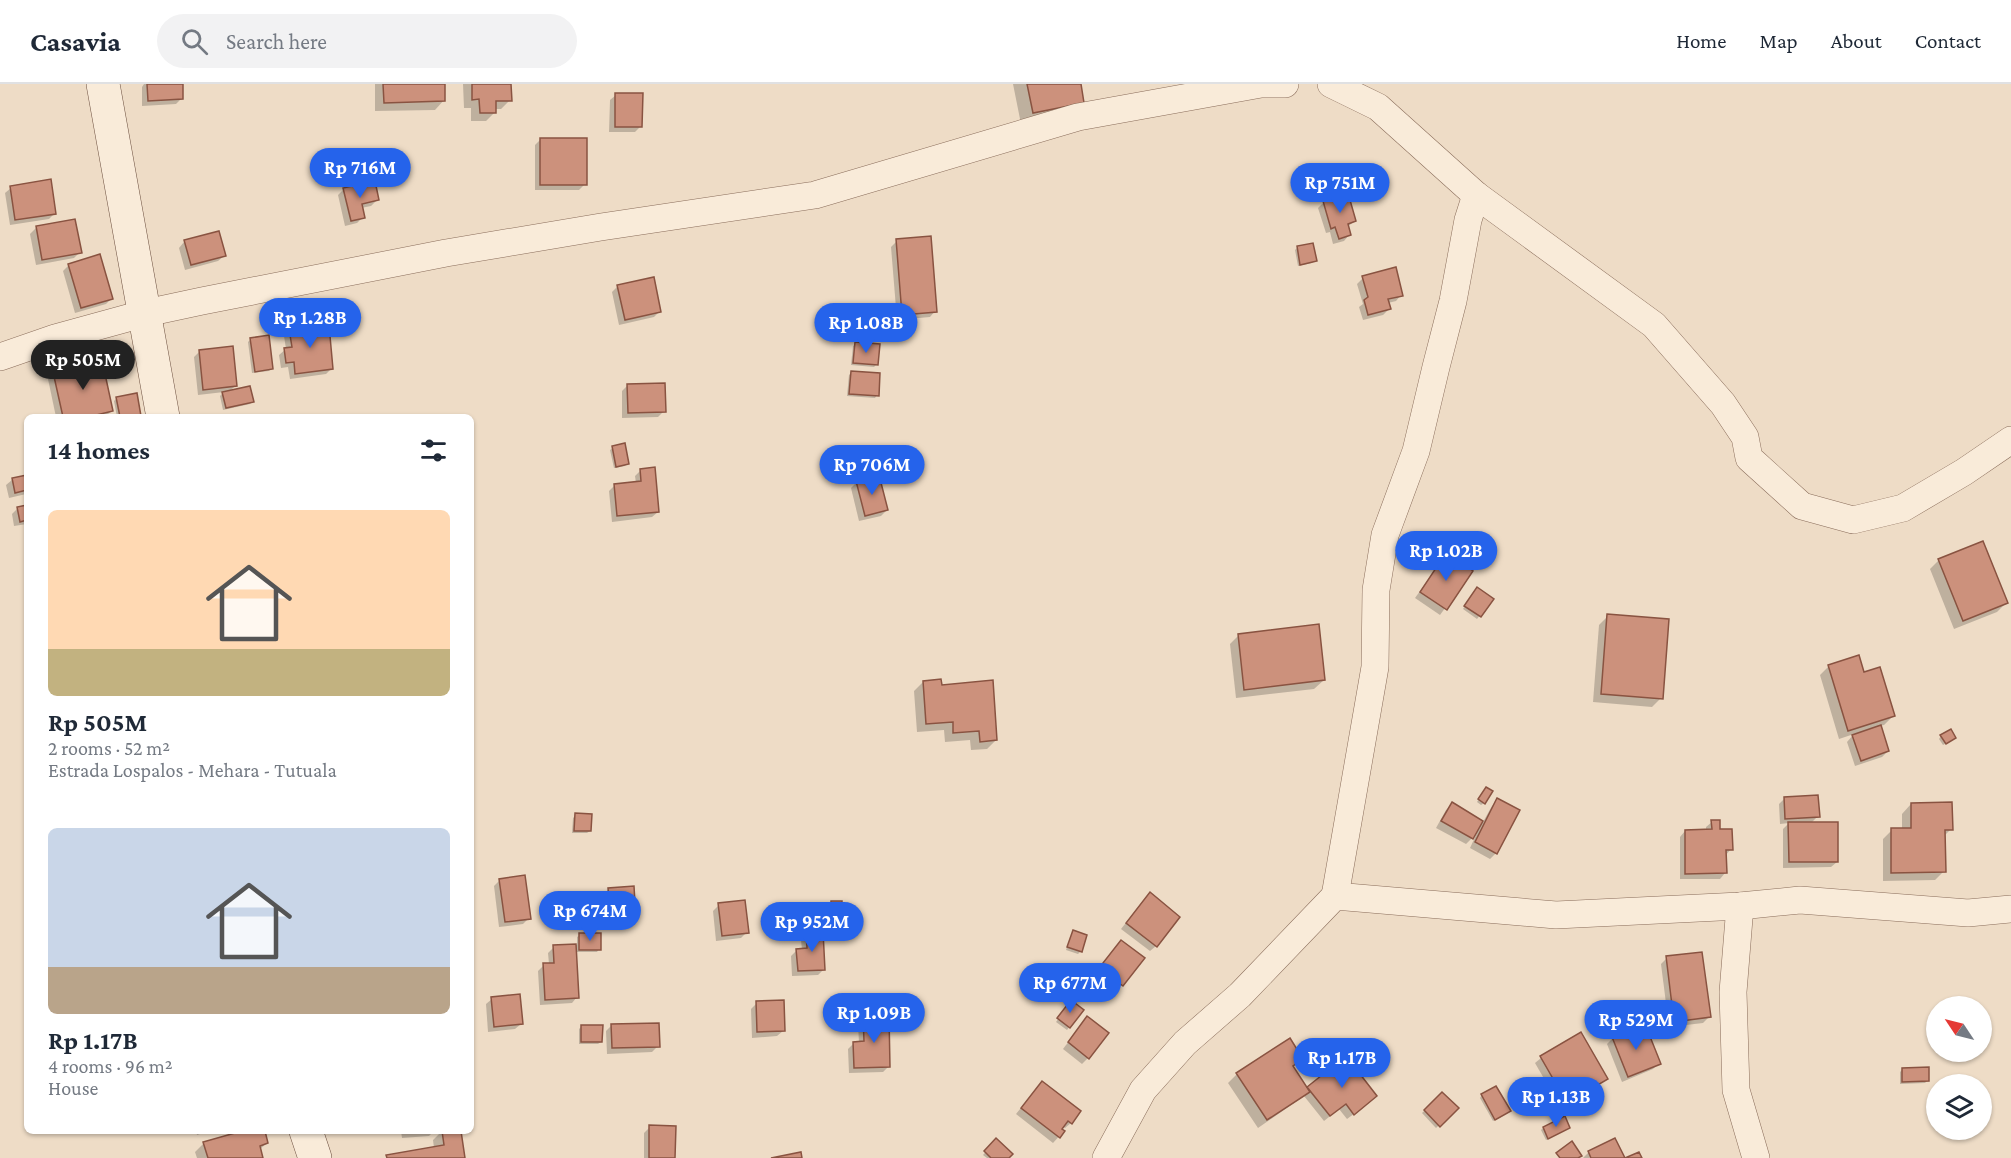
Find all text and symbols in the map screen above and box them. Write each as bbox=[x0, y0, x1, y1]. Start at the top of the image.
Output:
search box bbox=[157, 14, 577, 68]
icon: search bbox=[178, 25, 211, 58]
text: Casavia bbox=[30, 26, 121, 57]
text: Search here bbox=[226, 29, 327, 54]
text: Home bbox=[1676, 29, 1726, 53]
text: Map bbox=[1759, 29, 1798, 53]
text: About bbox=[1831, 29, 1882, 53]
text: Contact bbox=[1915, 29, 1981, 53]
pin: Rp 716M bbox=[305, 148, 415, 199]
text: Rp 716M bbox=[324, 156, 396, 178]
pin: Rp 751M bbox=[1285, 163, 1395, 214]
text: Rp 751M bbox=[1304, 171, 1376, 193]
pin: Rp 1.28B bbox=[248, 298, 372, 349]
pin: Rp 1.08B bbox=[804, 303, 928, 354]
text: Rp 1.28B bbox=[273, 306, 347, 328]
text: Rp 1.08B bbox=[828, 311, 904, 333]
pin: Rp 505M bbox=[28, 340, 138, 391]
text: Rp 505M bbox=[45, 348, 121, 370]
icon: filters bbox=[417, 434, 450, 467]
text: 14 homes bbox=[48, 436, 150, 465]
pin: Rp 706M bbox=[817, 445, 927, 496]
text: Rp 706M bbox=[834, 453, 910, 475]
pin: Rp 1.02B bbox=[1384, 531, 1508, 582]
text: Rp 1.02B bbox=[1409, 539, 1483, 561]
icon: home bbox=[195, 549, 303, 657]
text: Rp 505M bbox=[48, 708, 147, 737]
text: 2 rooms · 52 m² bbox=[48, 737, 170, 759]
text: Estrada Lospalos - Mehara - Tutuala bbox=[48, 759, 337, 781]
icon: home bbox=[195, 867, 303, 975]
pin: Rp 674M bbox=[535, 891, 645, 942]
text: Rp 674M bbox=[553, 899, 627, 921]
pin: Rp 952M bbox=[757, 902, 867, 953]
text: Rp 952M bbox=[775, 910, 849, 932]
pin: Rp 677M bbox=[1015, 963, 1125, 1014]
text: Rp 677M bbox=[1033, 971, 1107, 993]
pin: Rp 1.09B bbox=[812, 993, 936, 1044]
north arrow bbox=[1926, 996, 1992, 1062]
map controls bbox=[1926, 996, 1992, 1140]
pin: Rp 529M bbox=[1581, 1000, 1691, 1051]
text: Rp 1.09B bbox=[837, 1001, 911, 1023]
text: Rp 529M bbox=[1599, 1008, 1673, 1030]
text: Rp 1.17B bbox=[48, 1026, 138, 1055]
pin: Rp 1.17B bbox=[1280, 1038, 1404, 1089]
text: Rp 1.17B bbox=[1307, 1046, 1377, 1068]
text: 4 rooms · 96 m² bbox=[48, 1055, 173, 1077]
button: layers bbox=[1926, 1074, 1992, 1140]
text: House bbox=[48, 1077, 98, 1099]
pin: Rp 1.13B bbox=[1494, 1077, 1618, 1128]
text: Rp 1.13B bbox=[1521, 1085, 1591, 1107]

